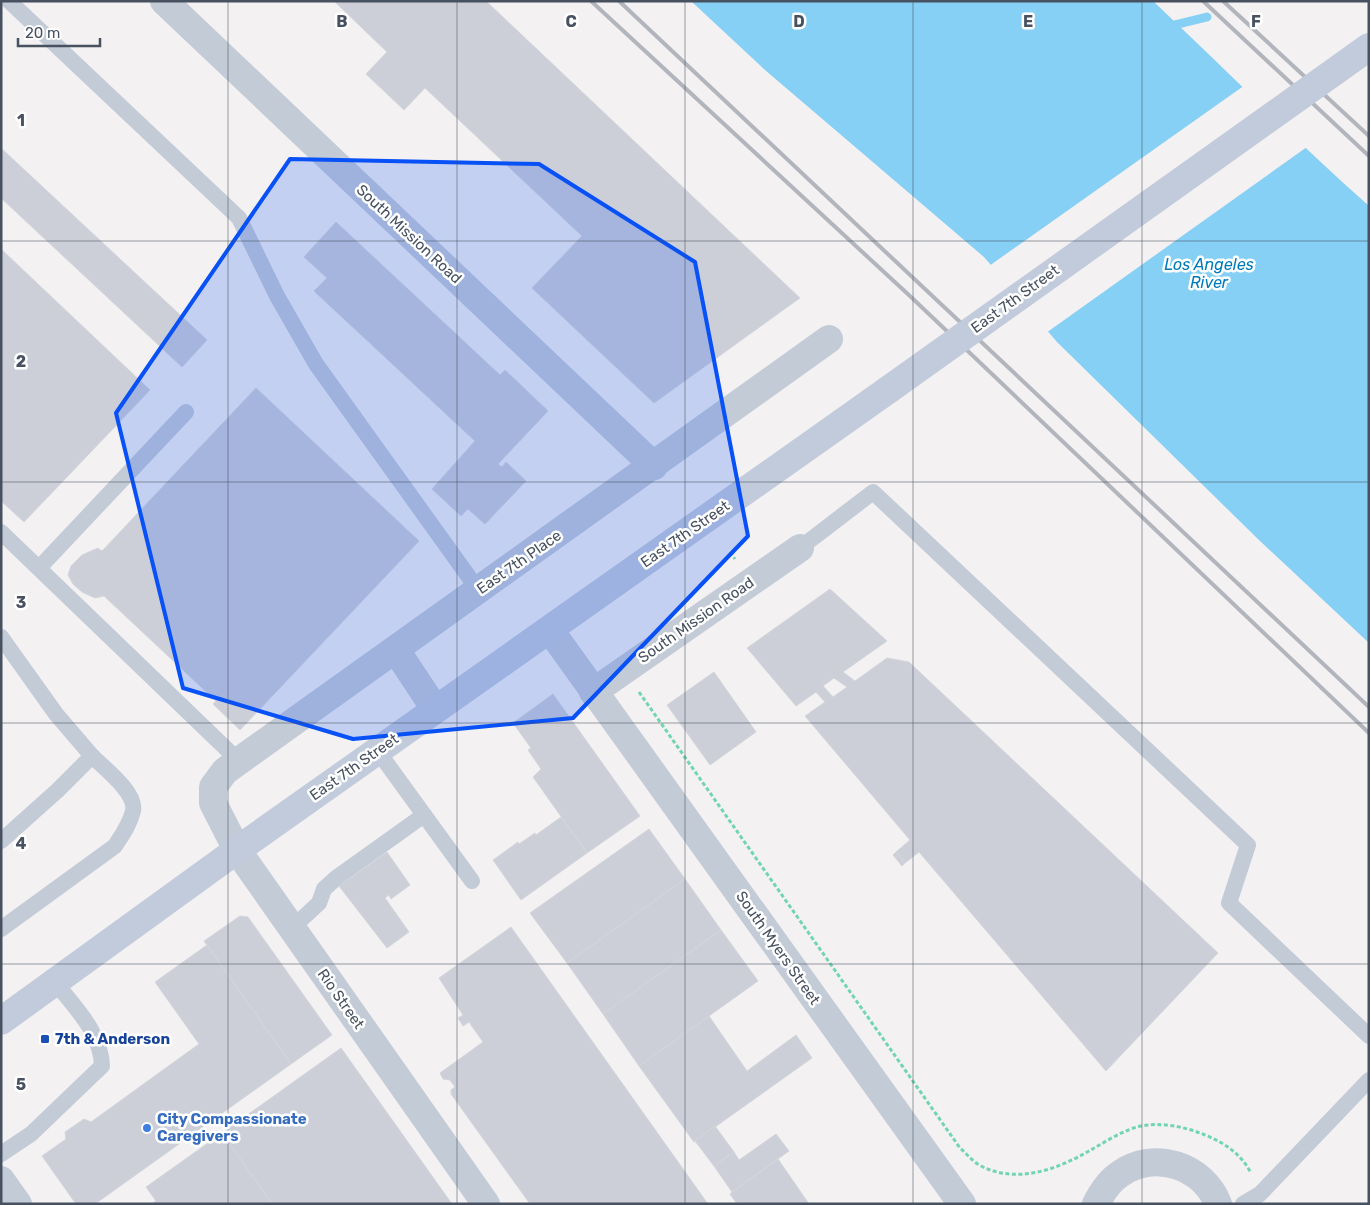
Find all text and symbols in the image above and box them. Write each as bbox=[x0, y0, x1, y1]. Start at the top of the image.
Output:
text: B bbox=[336, 12, 348, 31]
text: C bbox=[565, 12, 577, 31]
text: D bbox=[793, 12, 805, 31]
text: E bbox=[1023, 12, 1033, 31]
text: F bbox=[1251, 12, 1261, 31]
scale bar bbox=[18, 15, 100, 47]
text: 20 m bbox=[25, 24, 60, 42]
text: 1 bbox=[17, 111, 25, 130]
street label: South Mission Road bbox=[353, 181, 465, 287]
water label: Los Angeles River bbox=[1164, 255, 1254, 292]
street label: East 7th Street bbox=[968, 261, 1063, 337]
text: 2 bbox=[16, 352, 26, 371]
street label: East 7th Street bbox=[637, 497, 733, 571]
street label: East 7th Place bbox=[473, 526, 565, 598]
street label: South Mission Road bbox=[635, 573, 757, 667]
text: 3 bbox=[16, 593, 26, 612]
street label: East 7th Street bbox=[306, 730, 402, 804]
text: 4 bbox=[16, 834, 27, 853]
street label: South Myers Street bbox=[732, 888, 824, 1008]
street label: Rio Street bbox=[314, 966, 368, 1033]
place label: 7th & Anderson bbox=[55, 1030, 170, 1048]
marker: 7th & Anderson bbox=[39, 1033, 51, 1045]
text: 5 bbox=[16, 1075, 26, 1094]
place label: City Compassionate Caregivers bbox=[157, 1110, 307, 1145]
marker: City Compassionate Caregivers bbox=[141, 1122, 153, 1134]

